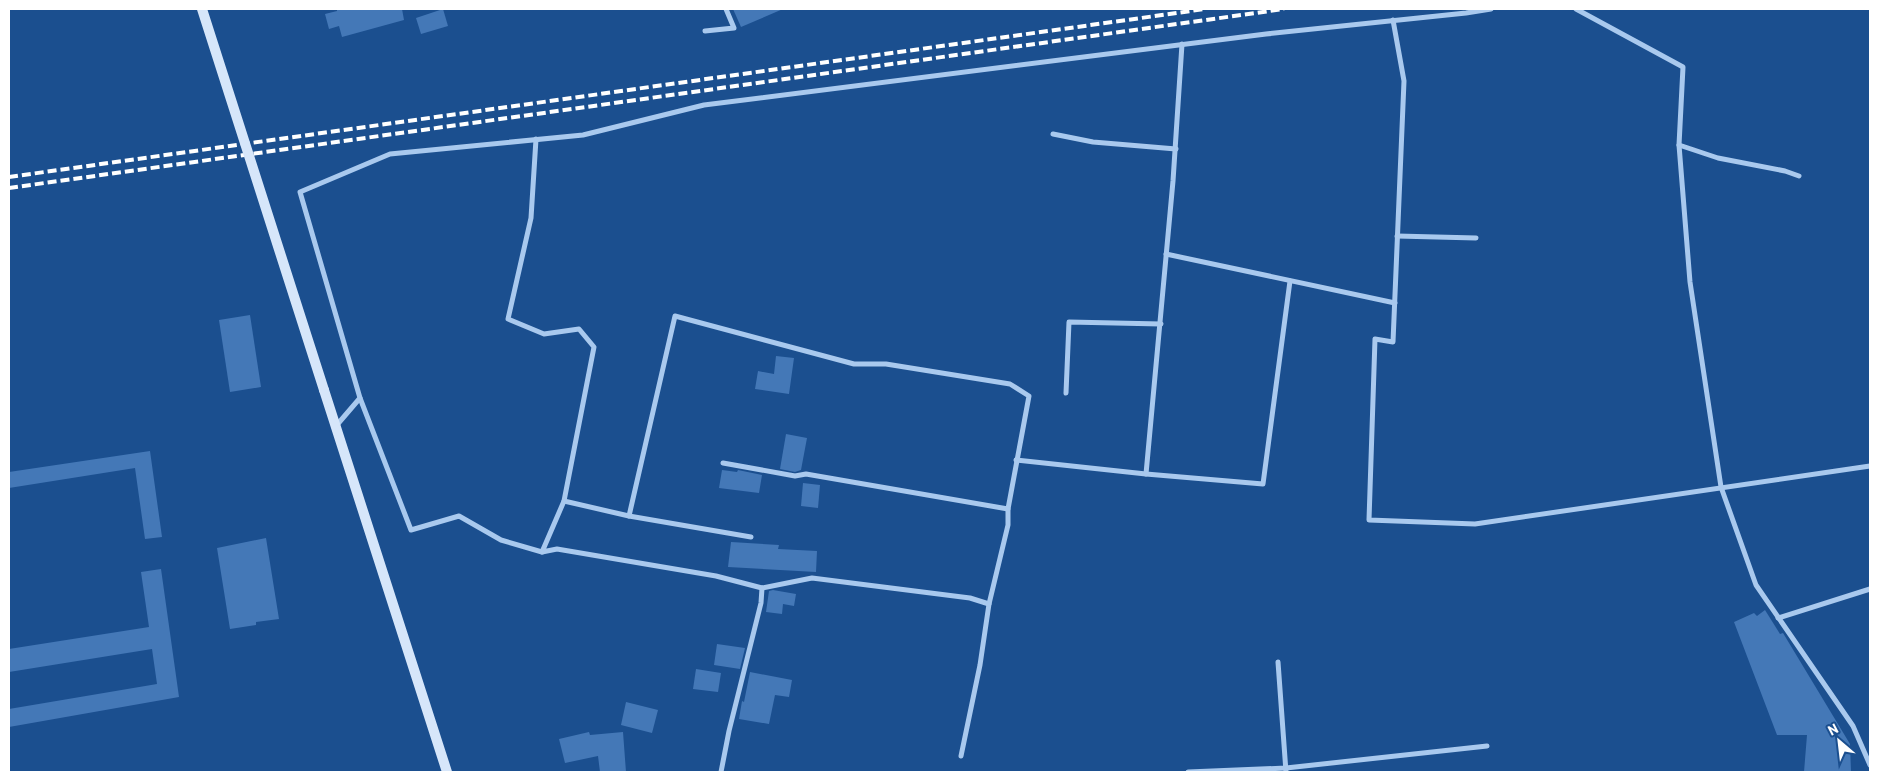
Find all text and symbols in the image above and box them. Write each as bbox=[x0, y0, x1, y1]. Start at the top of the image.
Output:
north arrow bbox=[1814, 716, 1864, 766]
text: N bbox=[1825, 719, 1841, 739]

